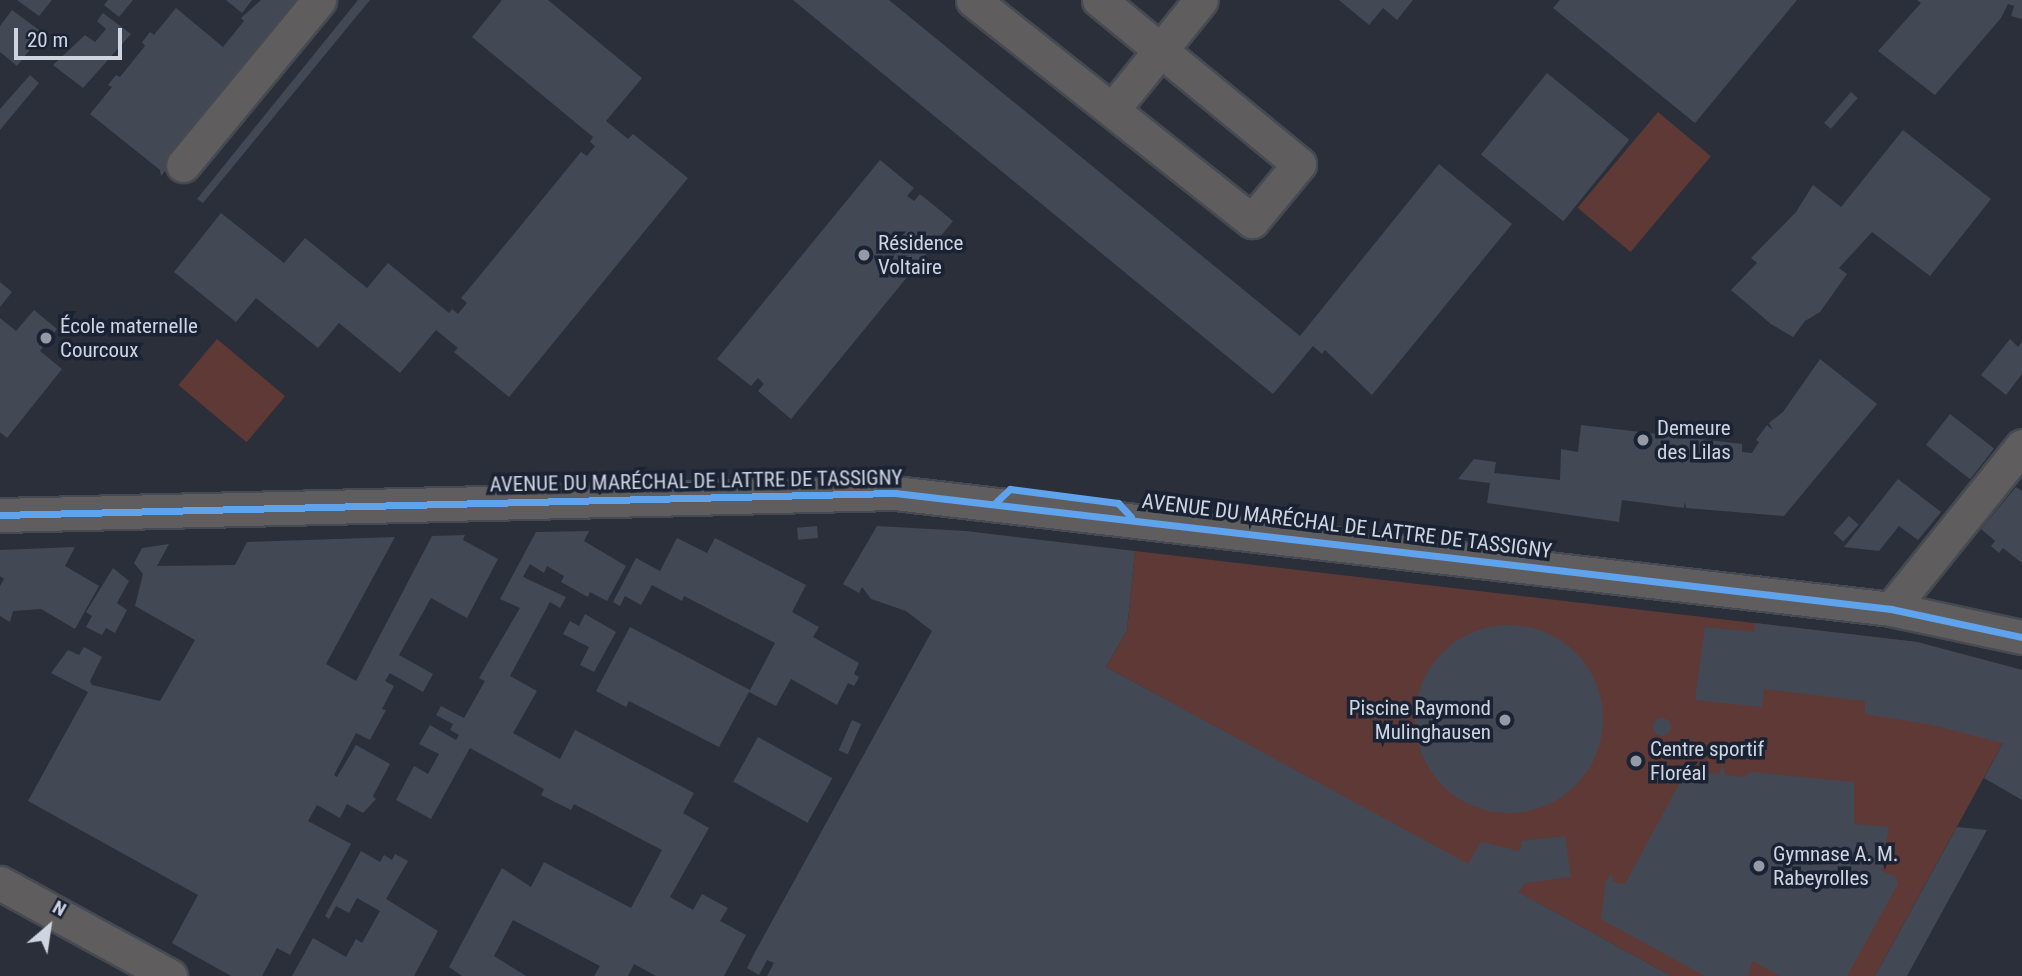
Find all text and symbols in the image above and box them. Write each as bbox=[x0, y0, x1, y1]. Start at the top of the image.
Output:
scale bar bbox=[18, 14, 126, 58]
text: 20 m bbox=[27, 28, 68, 52]
place label: Résidence Voltaire bbox=[878, 230, 963, 280]
marker: Résidence Voltaire bbox=[856, 247, 872, 263]
place label: École maternelle Courcoux bbox=[60, 313, 198, 363]
marker: École maternelle Courcoux bbox=[38, 330, 54, 346]
place label: Demeure des Lilas bbox=[1657, 415, 1731, 465]
marker: Demeure des Lilas bbox=[1635, 432, 1651, 448]
street label: AVENUE DU MARÉCHAL DE LATTRE DE TASSIGNY bbox=[489, 465, 903, 497]
street label: AVENUE DU MARÉCHAL DE LATTRE DE TASSIGNY bbox=[1140, 488, 1554, 564]
place label: Piscine Raymond Mulinghausen bbox=[1349, 695, 1491, 745]
marker: Piscine Raymond Mulinghausen bbox=[1497, 712, 1513, 728]
place label: Centre sportif Floréal bbox=[1650, 736, 1764, 786]
marker: Centre sportif Floréal bbox=[1628, 753, 1644, 769]
place label: Gymnase A. M. Rabeyrolles bbox=[1773, 841, 1898, 891]
marker: Gymnase A. M. Rabeyrolles bbox=[1751, 858, 1767, 874]
north arrow bbox=[14, 892, 84, 962]
text: N bbox=[49, 895, 70, 921]

